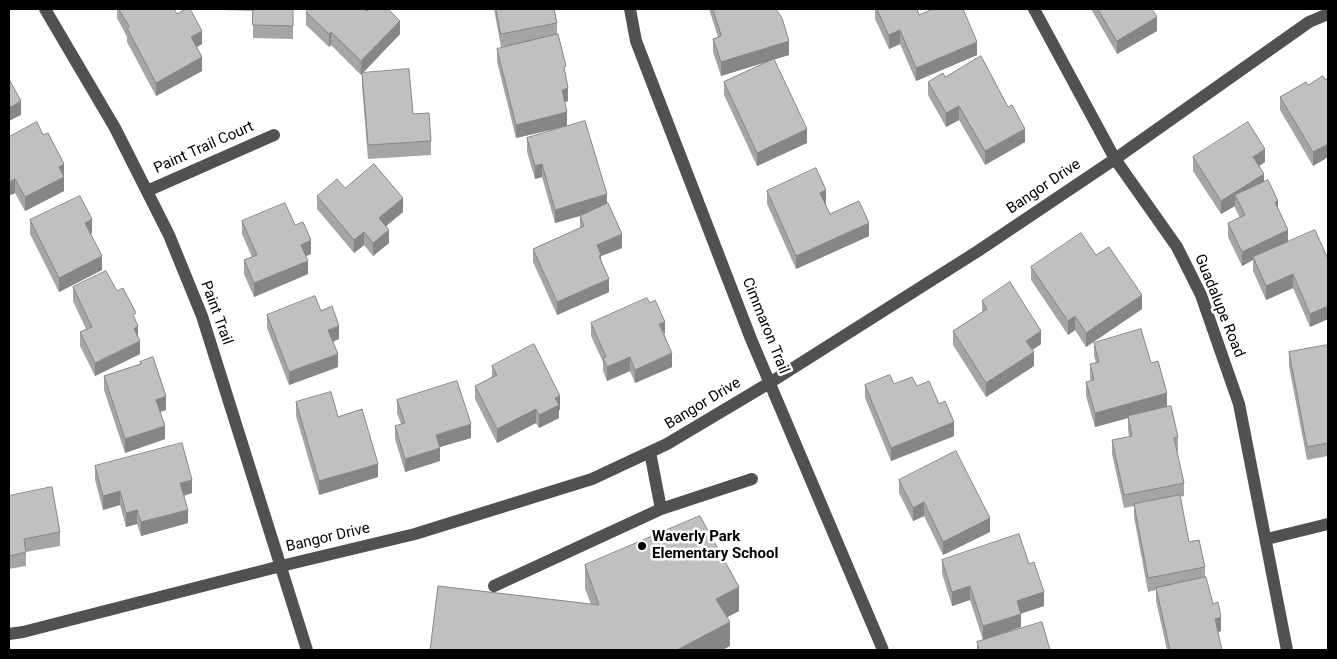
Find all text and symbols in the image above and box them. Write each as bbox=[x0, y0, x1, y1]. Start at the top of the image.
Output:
street label: Paint Trail Court bbox=[151, 118, 257, 178]
street label: Bangor Drive bbox=[1004, 156, 1084, 218]
street label: Guadalupe Road bbox=[1190, 252, 1248, 360]
street label: Cimmaron Trail bbox=[738, 275, 792, 377]
street label: Paint Trail bbox=[196, 279, 236, 347]
street label: Bangor Drive bbox=[662, 374, 744, 434]
street label: Bangor Drive bbox=[284, 520, 372, 556]
place label: Waverly Park Elementary School bbox=[652, 528, 778, 563]
marker: Waverly Park Elementary School bbox=[636, 540, 648, 552]

